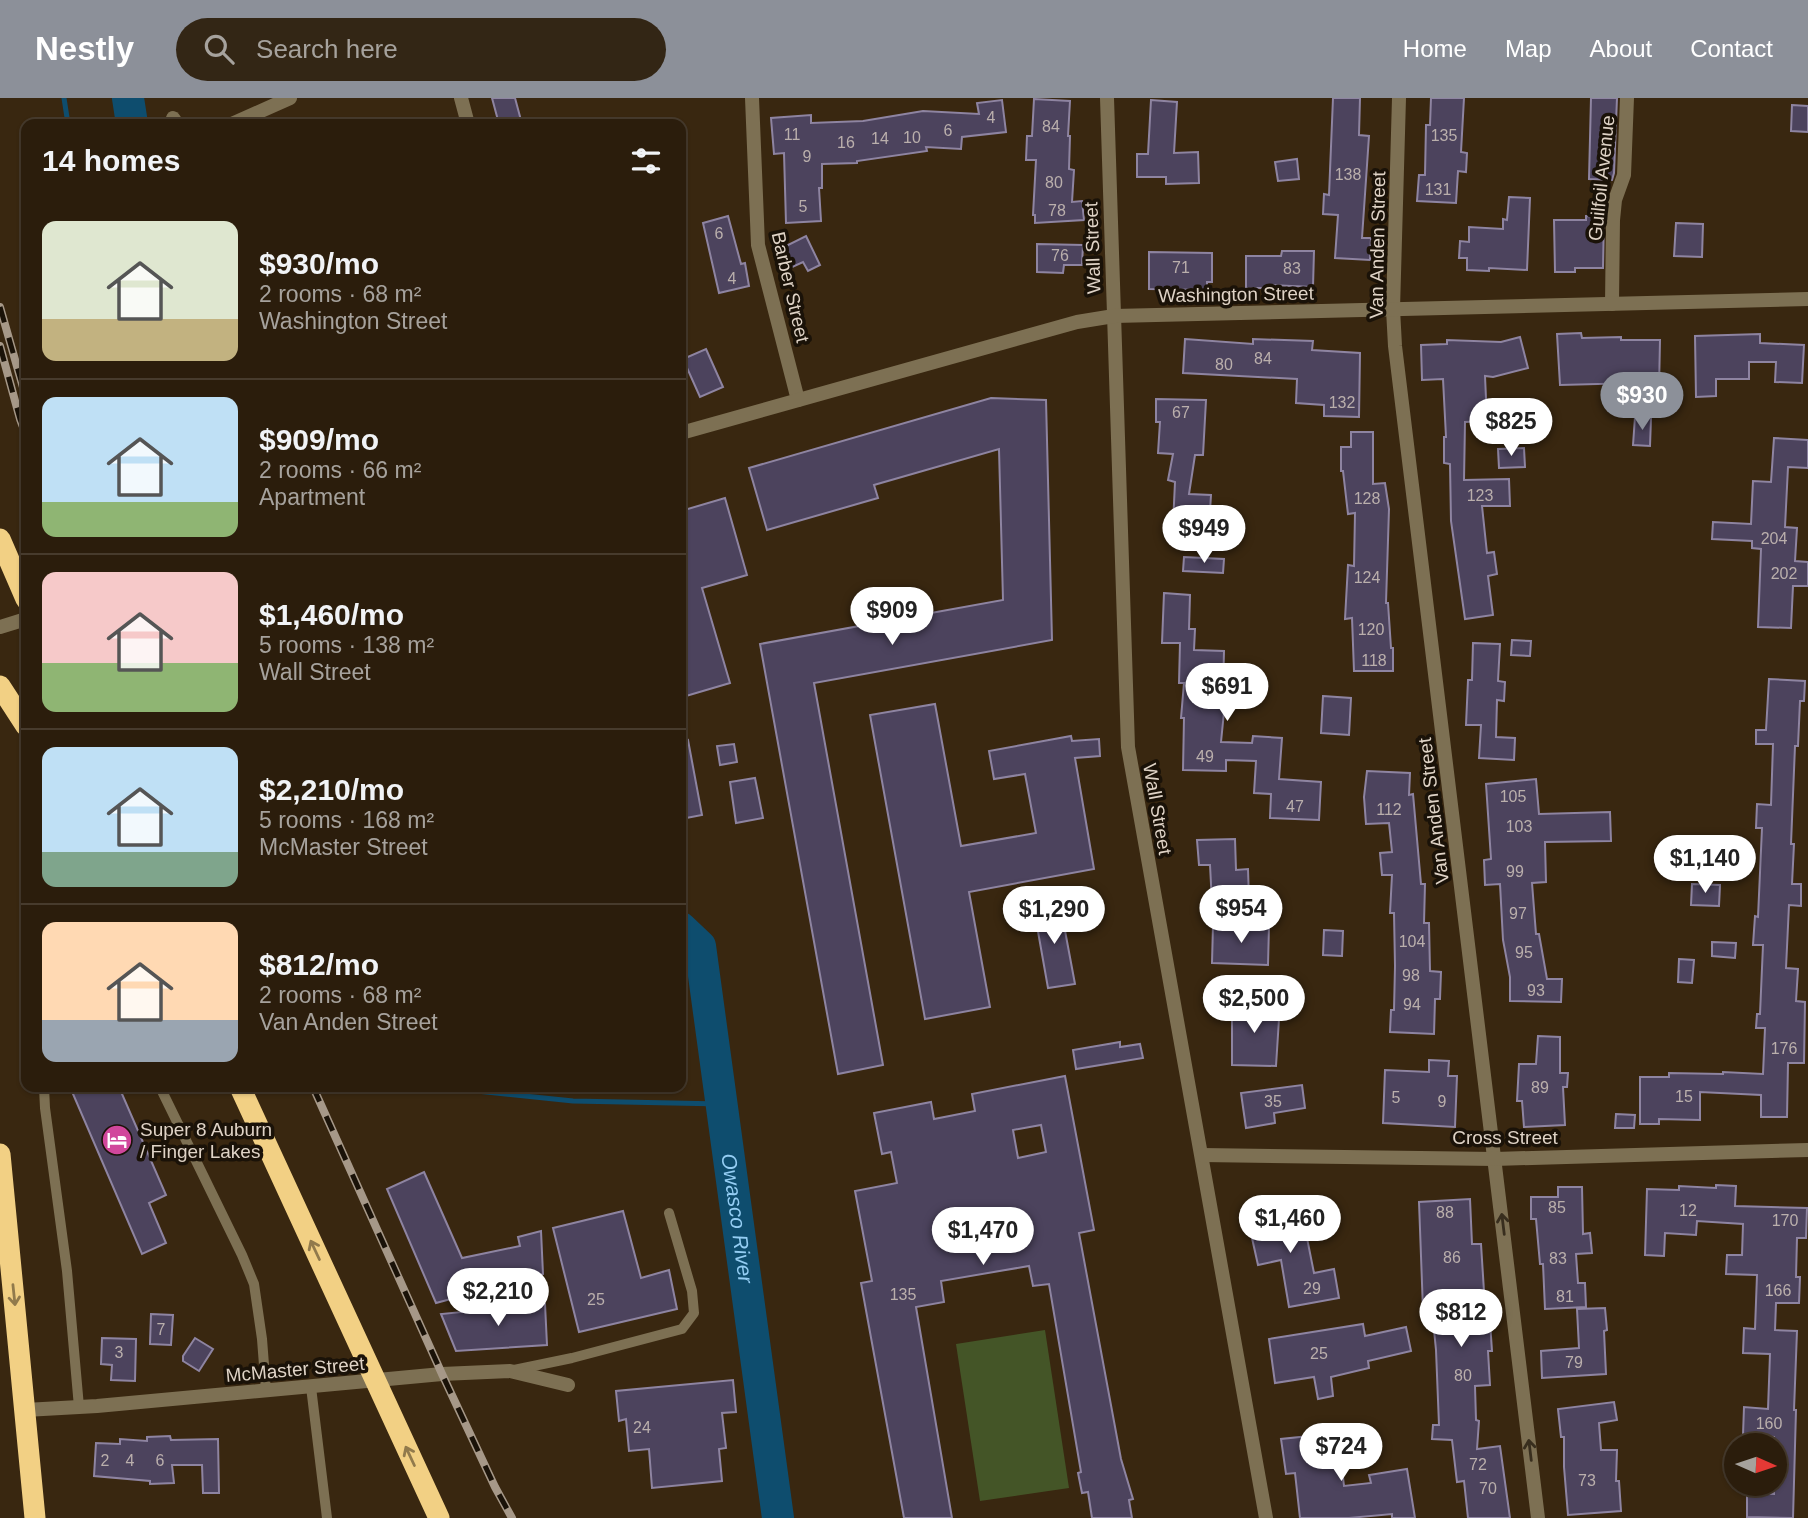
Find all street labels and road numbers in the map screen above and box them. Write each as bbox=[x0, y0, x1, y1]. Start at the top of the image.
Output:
street label: Guilfoil Avenue bbox=[1584, 114, 1619, 242]
street label: Van Anden Street bbox=[1366, 170, 1389, 319]
street label: Wall Street bbox=[1080, 201, 1105, 294]
street label: Barber Street bbox=[768, 230, 814, 345]
street label: Washington Street bbox=[1158, 283, 1315, 306]
street label: Van Anden Street bbox=[1414, 736, 1453, 885]
street label: Wall Street bbox=[1139, 762, 1176, 857]
street label: Cross Street bbox=[1452, 1127, 1559, 1148]
street label: McMaster Street bbox=[225, 1353, 366, 1386]

